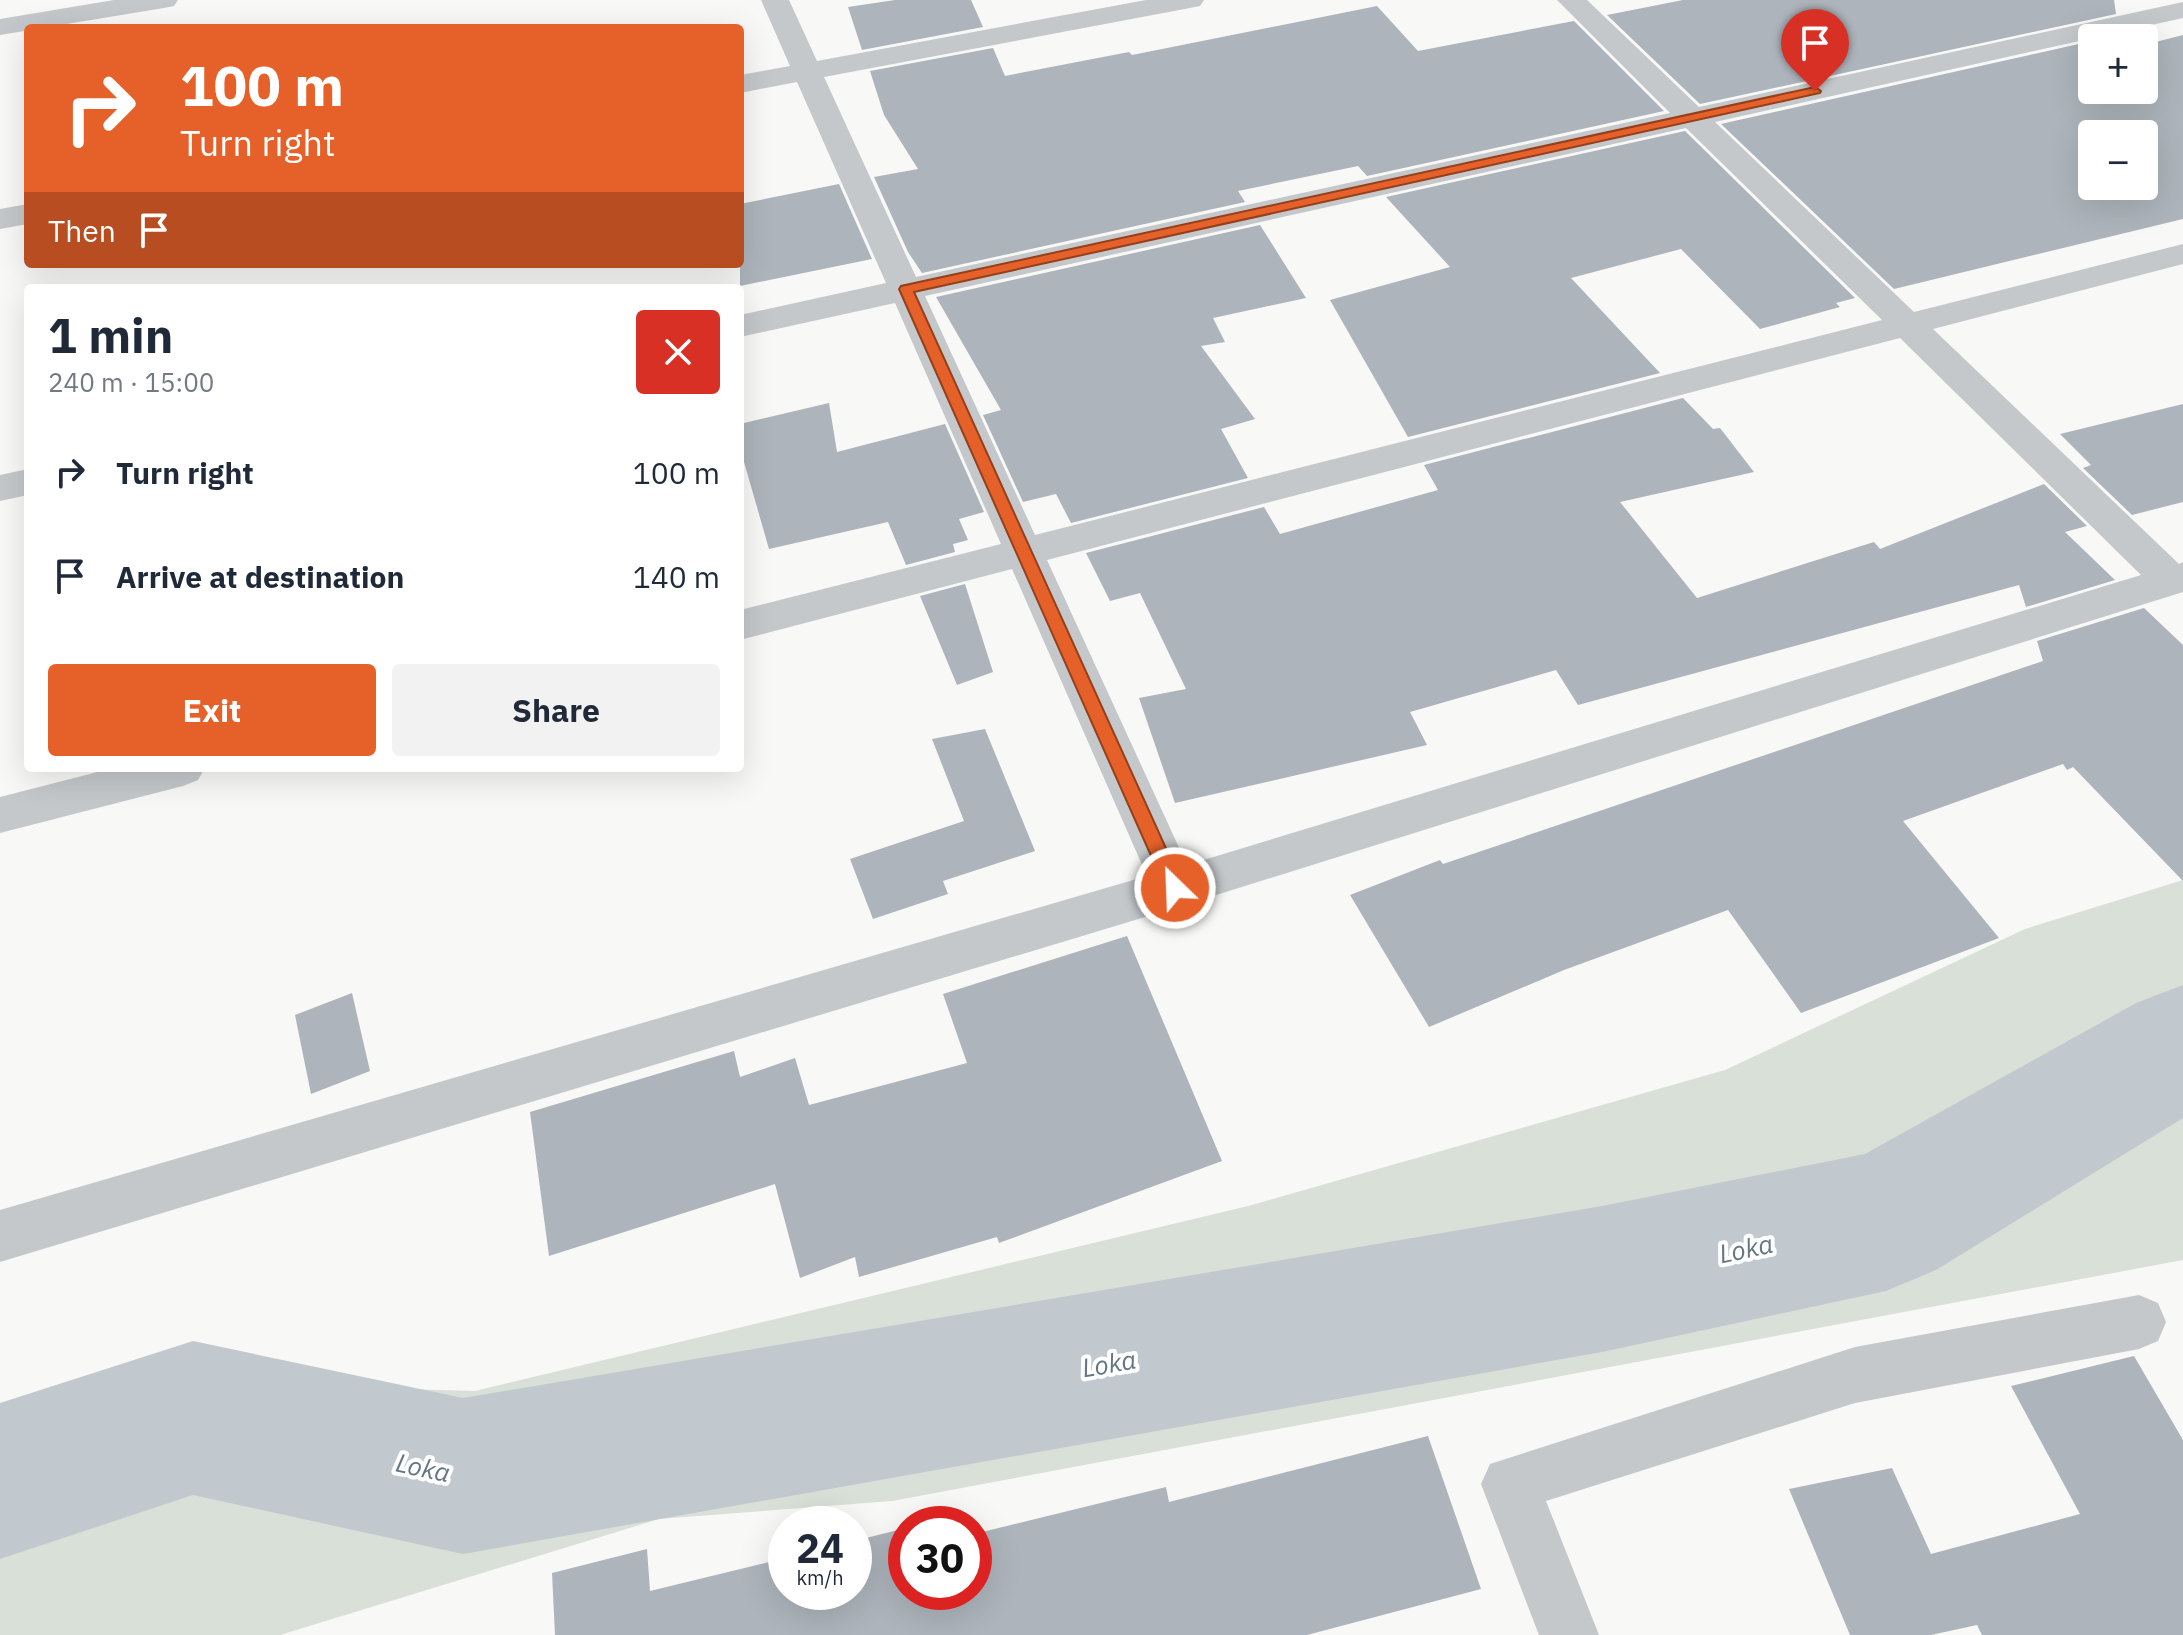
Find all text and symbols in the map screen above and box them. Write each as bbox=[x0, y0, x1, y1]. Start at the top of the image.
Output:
pin bbox=[1781, 9, 1849, 91]
icon: arrive bbox=[1793, 21, 1837, 65]
map controls bbox=[2078, 24, 2158, 200]
button: + bbox=[2078, 24, 2158, 104]
text: 100 m bbox=[180, 49, 344, 121]
icon: right bbox=[48, 56, 152, 160]
text: Turn right bbox=[180, 119, 336, 166]
button: − bbox=[2078, 120, 2158, 200]
icon: arrive bbox=[132, 208, 176, 252]
text: Then bbox=[48, 211, 116, 250]
text: 1 min bbox=[48, 304, 173, 366]
button: close bbox=[636, 310, 720, 394]
text: 240 m · 15:00 bbox=[48, 365, 214, 399]
icon: right bbox=[48, 450, 92, 494]
text: Turn right bbox=[116, 453, 254, 492]
text: 100 m bbox=[633, 453, 720, 492]
icon: arrive bbox=[48, 554, 92, 598]
text: Arrive at destination bbox=[116, 557, 404, 596]
text: 140 m bbox=[633, 557, 720, 596]
button: Exit bbox=[48, 664, 376, 756]
button: Share bbox=[392, 664, 720, 756]
position arrow bbox=[1133, 846, 1217, 930]
water label: Loka bbox=[1716, 1226, 1776, 1270]
water label: Loka bbox=[1079, 1342, 1139, 1385]
water label: Loka bbox=[393, 1445, 453, 1489]
speed limit sign: 30 bbox=[888, 1506, 992, 1610]
text: 24 bbox=[796, 1522, 844, 1574]
text: km/h bbox=[796, 1564, 844, 1591]

